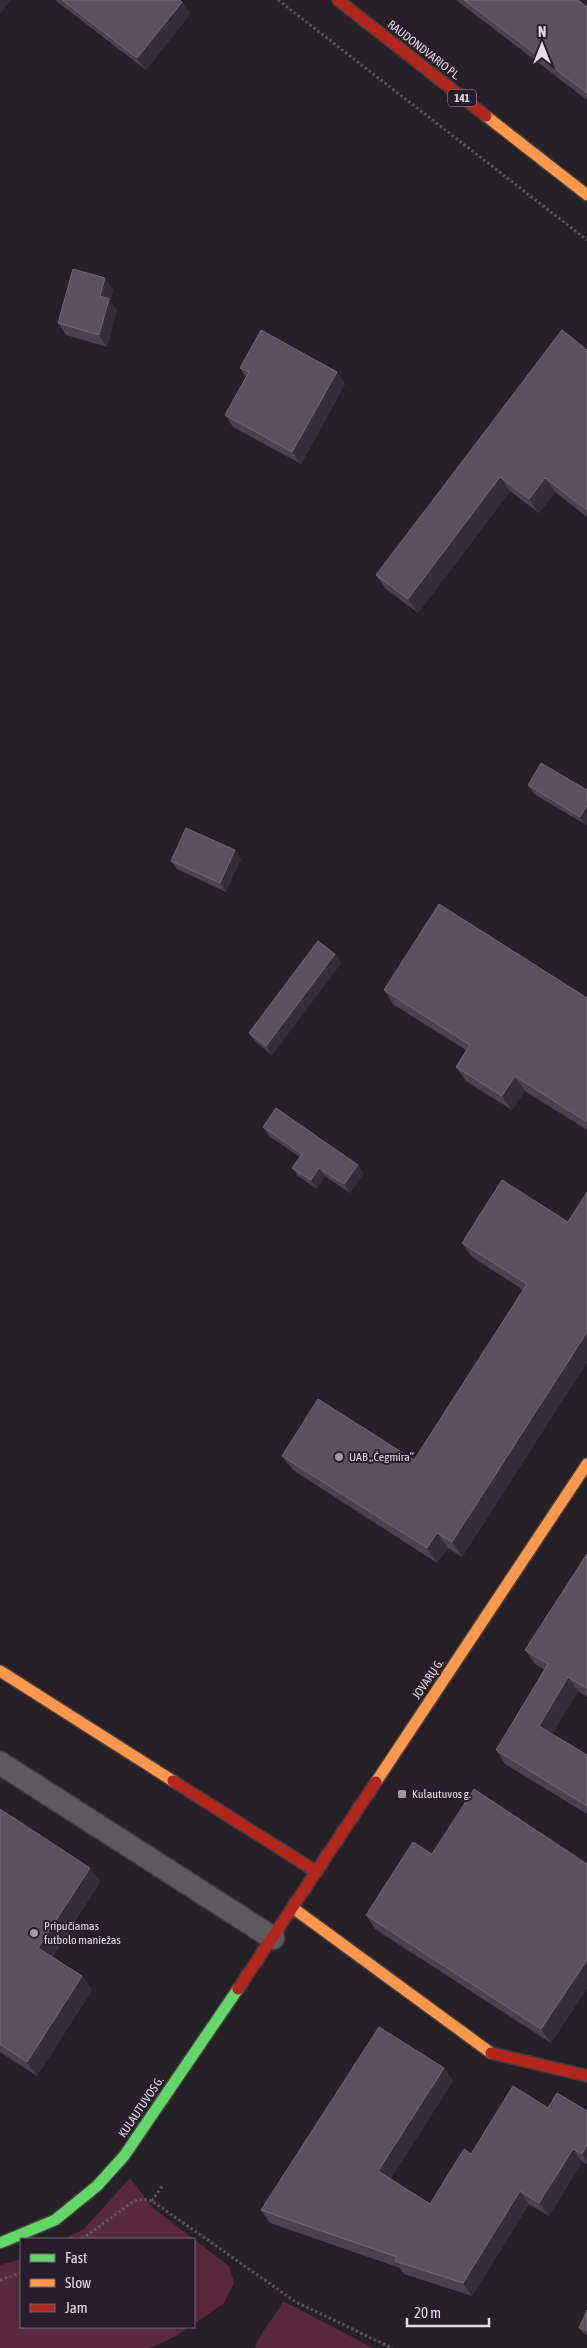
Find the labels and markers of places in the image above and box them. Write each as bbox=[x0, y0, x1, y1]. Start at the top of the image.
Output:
place label: UAB „Čegmira“ bbox=[349, 1450, 414, 1464]
marker: UAB „Čegmira“ bbox=[333, 1451, 345, 1463]
place label: Kulautuvos g. bbox=[412, 1787, 471, 1801]
marker: Kulautuvos g. bbox=[396, 1788, 408, 1800]
place label: Pripučiamas futbolo maniežas bbox=[44, 1919, 121, 1947]
marker: Pripučiamas futbolo maniežas bbox=[28, 1927, 40, 1939]

